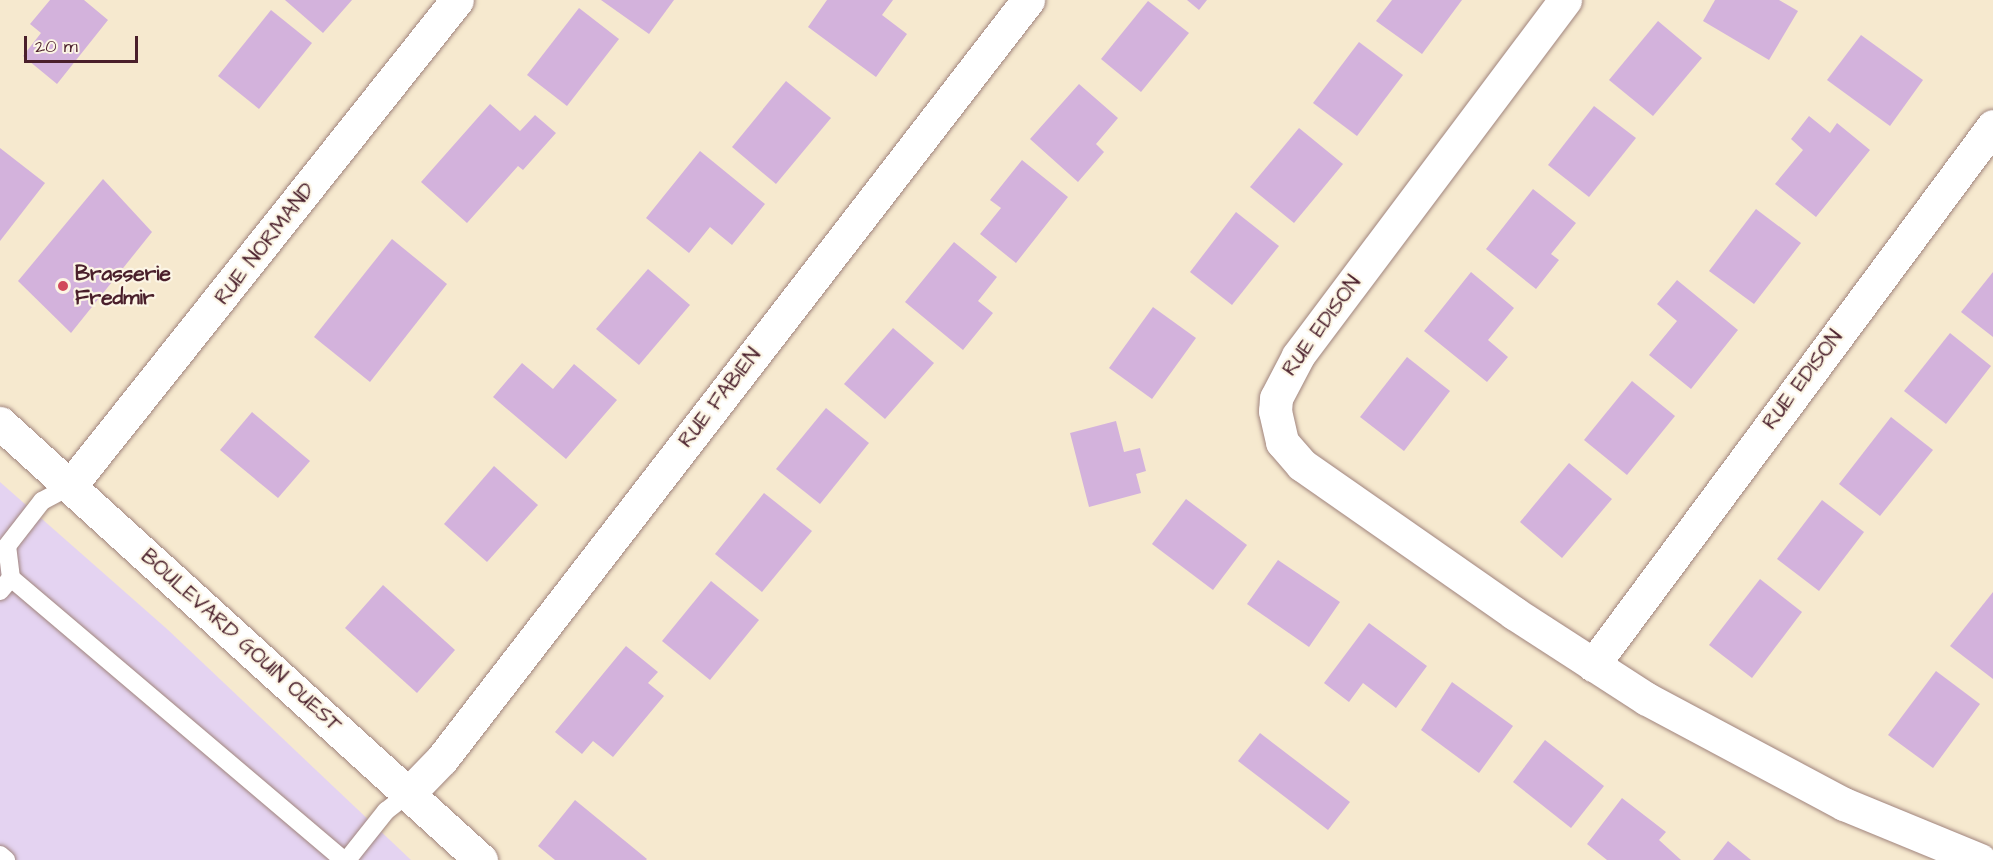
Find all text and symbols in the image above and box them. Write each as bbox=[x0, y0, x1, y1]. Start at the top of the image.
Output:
scale bar bbox=[27, 24, 141, 62]
text: 20 m bbox=[35, 34, 78, 59]
street label: RUE NORMAND bbox=[210, 178, 320, 310]
place label: Brasserie Fredmir bbox=[75, 261, 171, 311]
street label: RUE EDISON bbox=[1277, 271, 1367, 381]
marker: Brasserie Fredmir bbox=[56, 279, 70, 293]
street label: RUE EDISON bbox=[1758, 325, 1848, 435]
street label: RUE FABIEN bbox=[673, 343, 767, 453]
street label: BOULEVARD GOUIN OUEST bbox=[135, 544, 347, 738]

